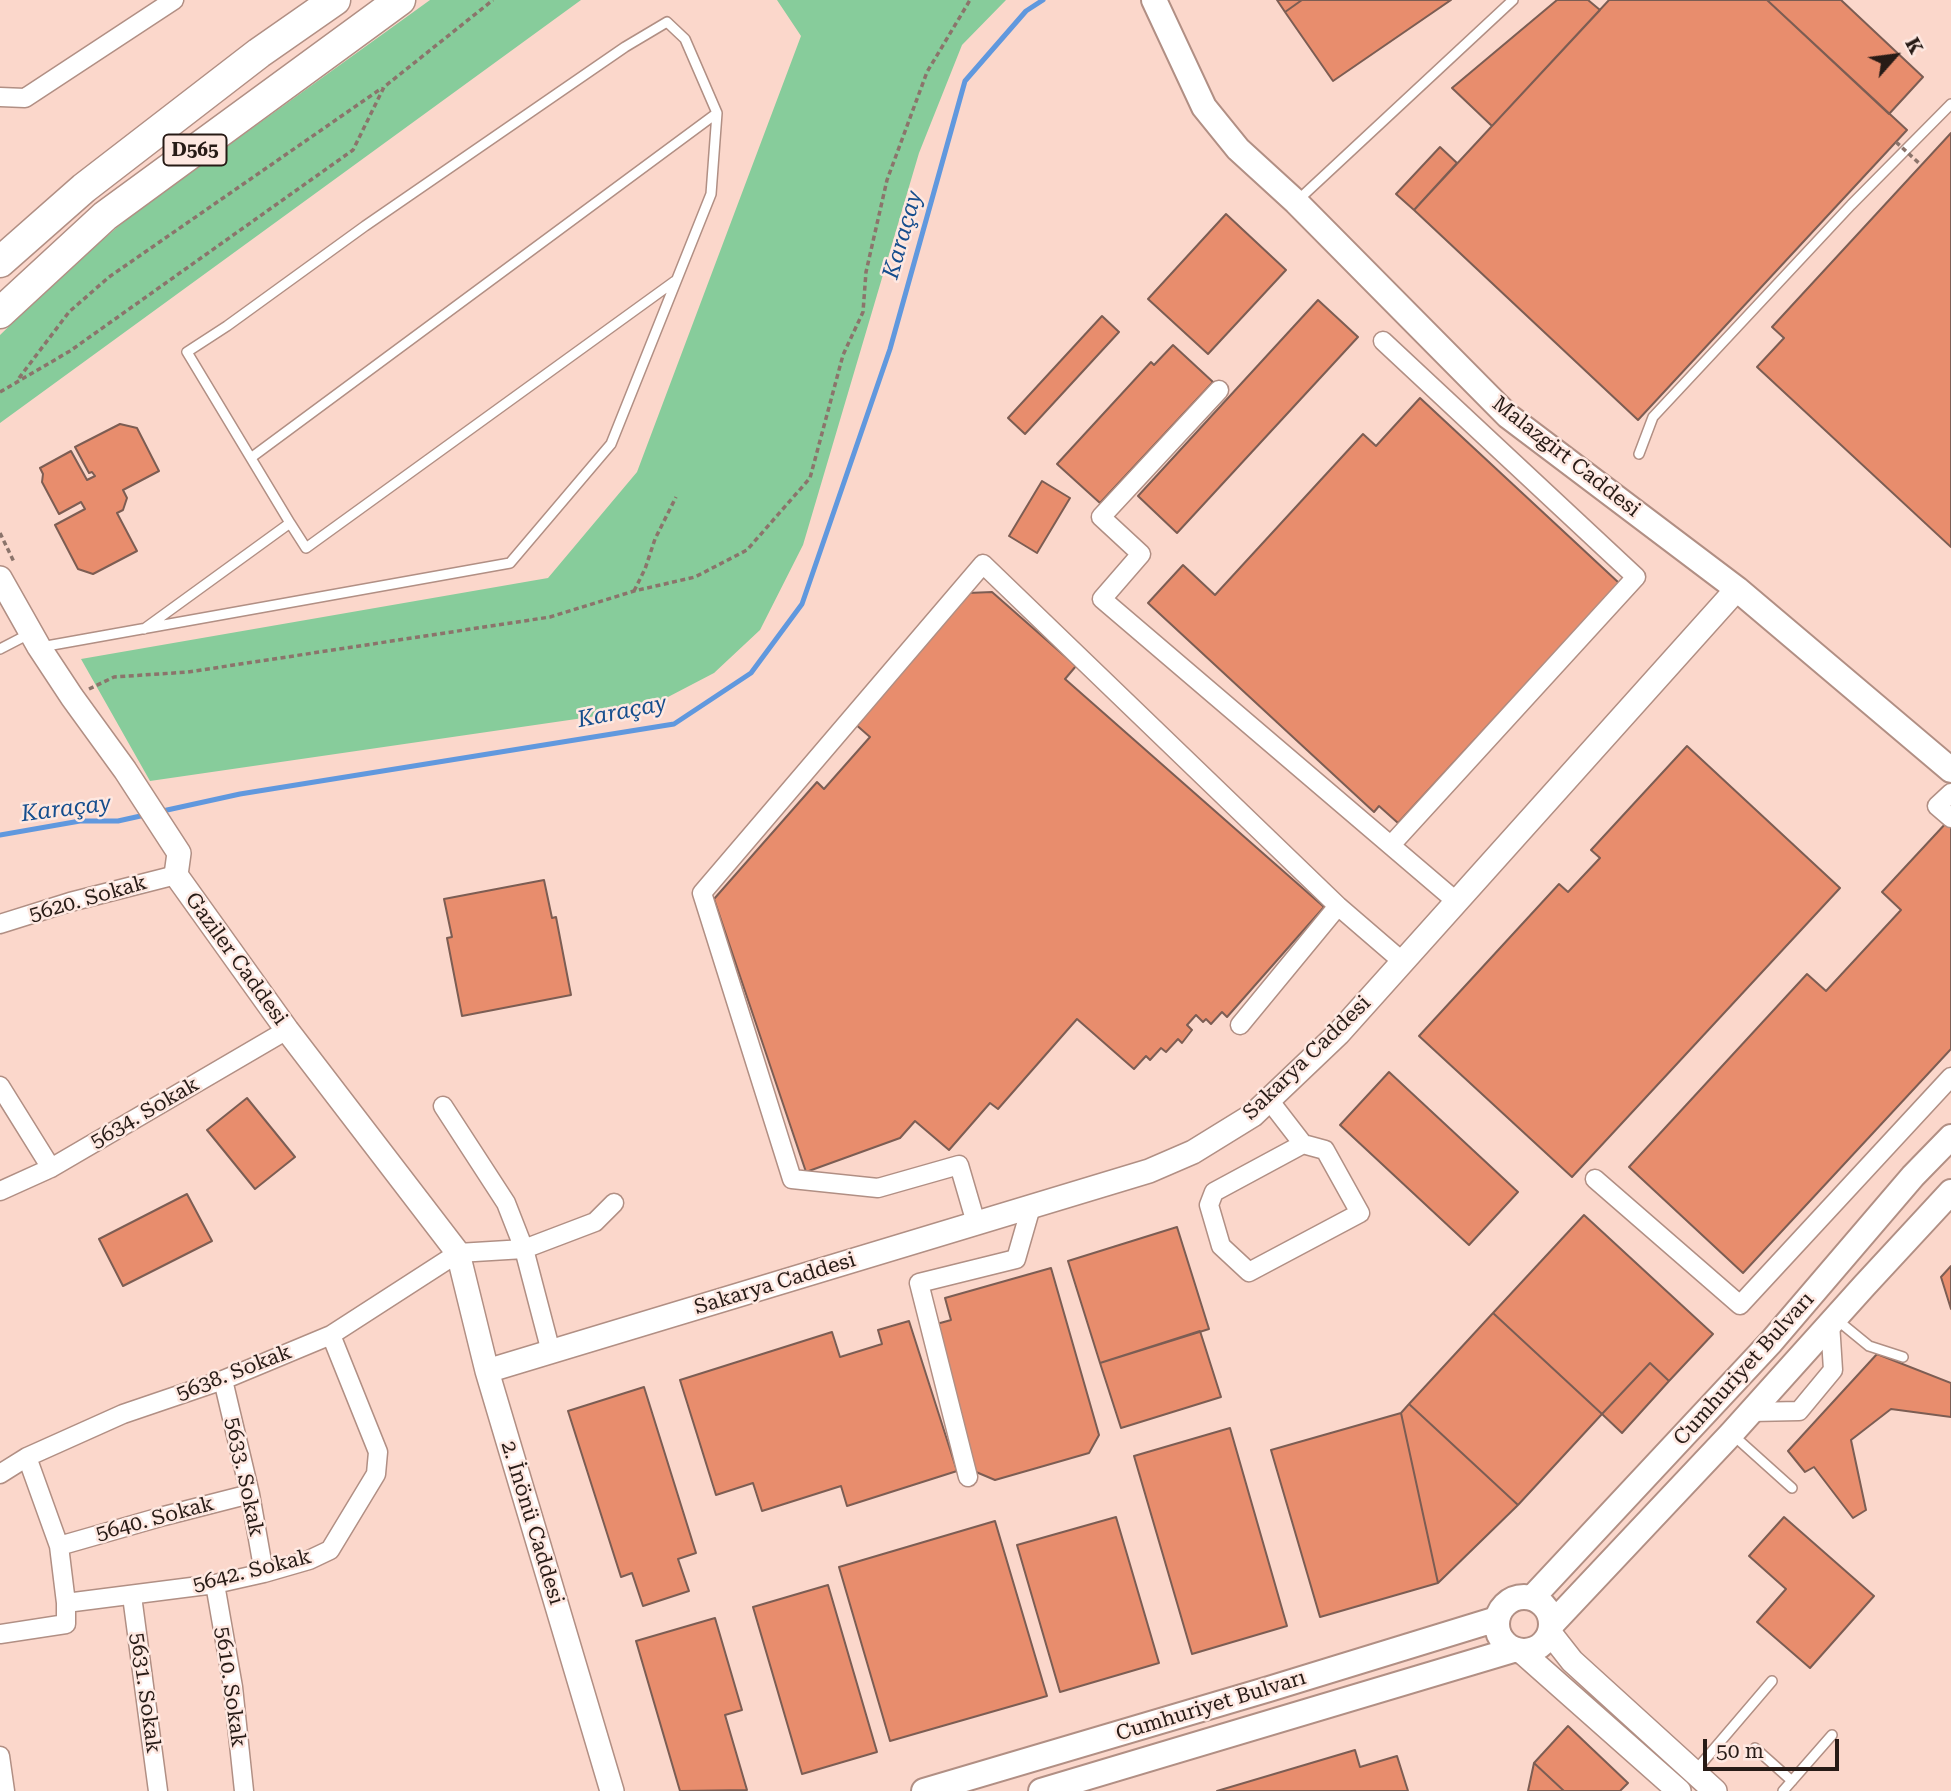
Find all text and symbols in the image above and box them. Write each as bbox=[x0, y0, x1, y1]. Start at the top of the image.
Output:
north arrow bbox=[1860, 21, 1930, 91]
text: K bbox=[1900, 34, 1928, 58]
road number: D565 bbox=[164, 134, 227, 166]
water label: Karaçay bbox=[877, 188, 929, 282]
street label: Malazgirt Caddesi bbox=[1487, 391, 1645, 523]
water label: Karaçay bbox=[575, 690, 669, 734]
water label: Karaçay bbox=[19, 790, 113, 828]
street label: 5620. Sokak bbox=[26, 870, 150, 928]
street label: Gaziler Caddesi bbox=[179, 888, 293, 1030]
street label: Sakarya Caddesi bbox=[1238, 991, 1376, 1125]
street label: 5634. Sokak bbox=[86, 1072, 204, 1154]
street label: Sakarya Caddesi bbox=[691, 1247, 859, 1321]
street label: Cumhuriyet Bulvarı bbox=[1669, 1287, 1819, 1451]
street label: 5638. Sokak bbox=[173, 1339, 295, 1407]
street label: 5633. Sokak bbox=[219, 1415, 269, 1539]
street label: 2. İnönü Caddesi bbox=[495, 1438, 569, 1608]
street label: 5640. Sokak bbox=[93, 1491, 217, 1547]
street label: 5642. Sokak bbox=[190, 1544, 314, 1598]
street label: 5610. Sokak bbox=[209, 1625, 251, 1749]
street label: 5631. Sokak bbox=[124, 1631, 166, 1755]
street label: Cumhuriyet Bulvarı bbox=[1113, 1665, 1309, 1747]
scale bar bbox=[1706, 1724, 1842, 1768]
text: 50 m bbox=[1716, 1739, 1764, 1763]

